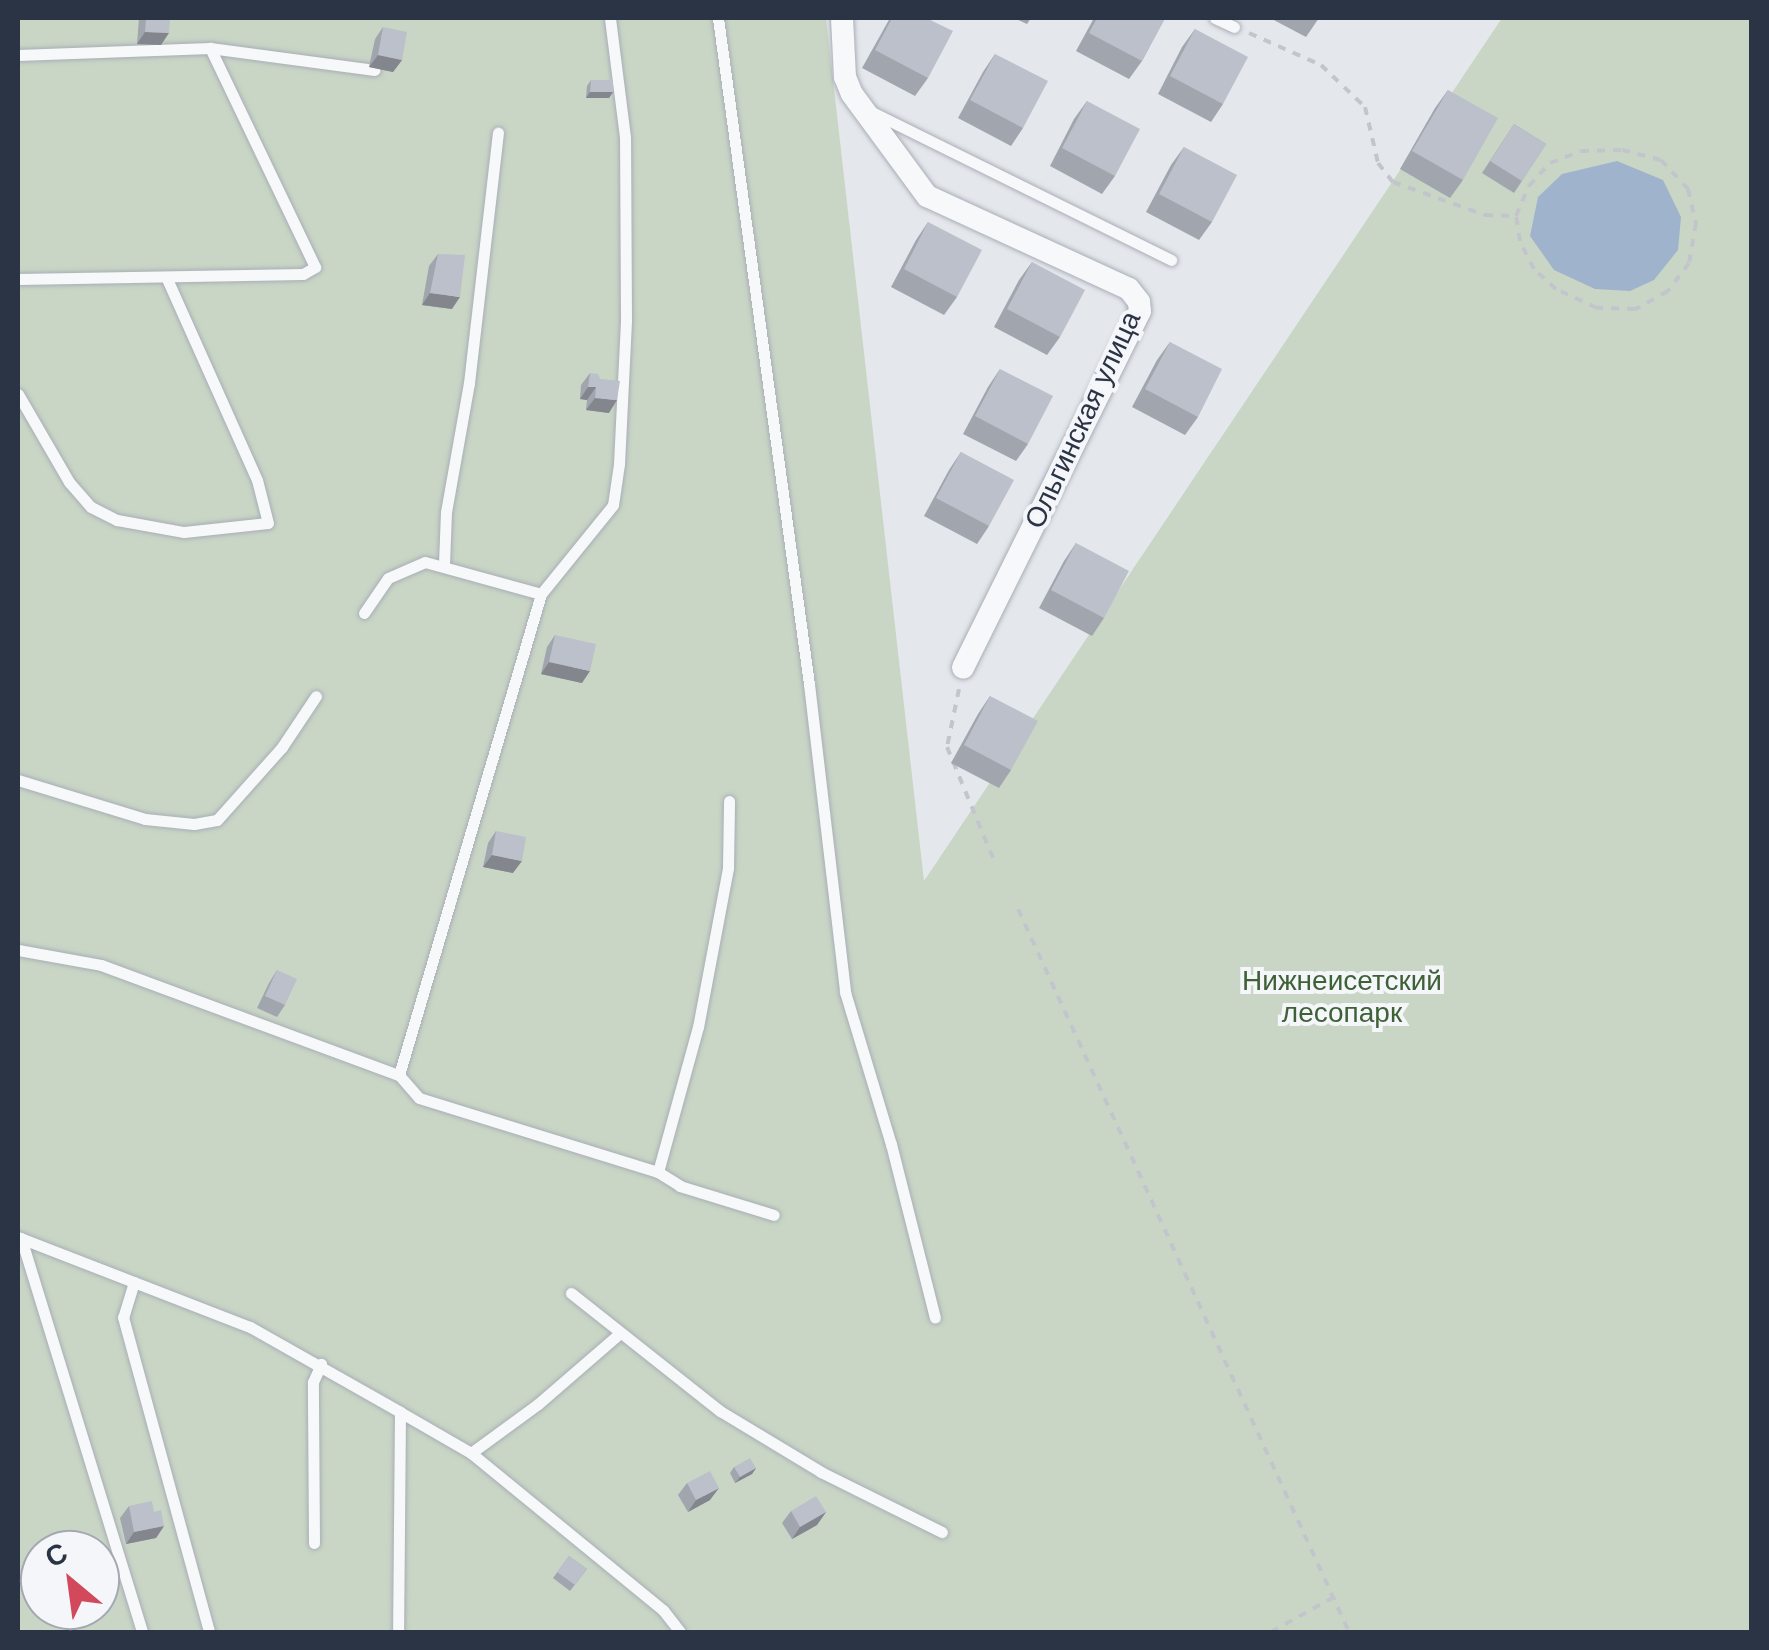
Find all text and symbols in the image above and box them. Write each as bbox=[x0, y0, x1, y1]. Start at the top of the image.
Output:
street label: Ольгинская улица bbox=[1018, 306, 1148, 534]
park label: Нижнеисетский лесопарк bbox=[1242, 964, 1442, 1030]
north arrow bbox=[20, 1530, 120, 1630]
text: С bbox=[38, 1534, 74, 1576]

